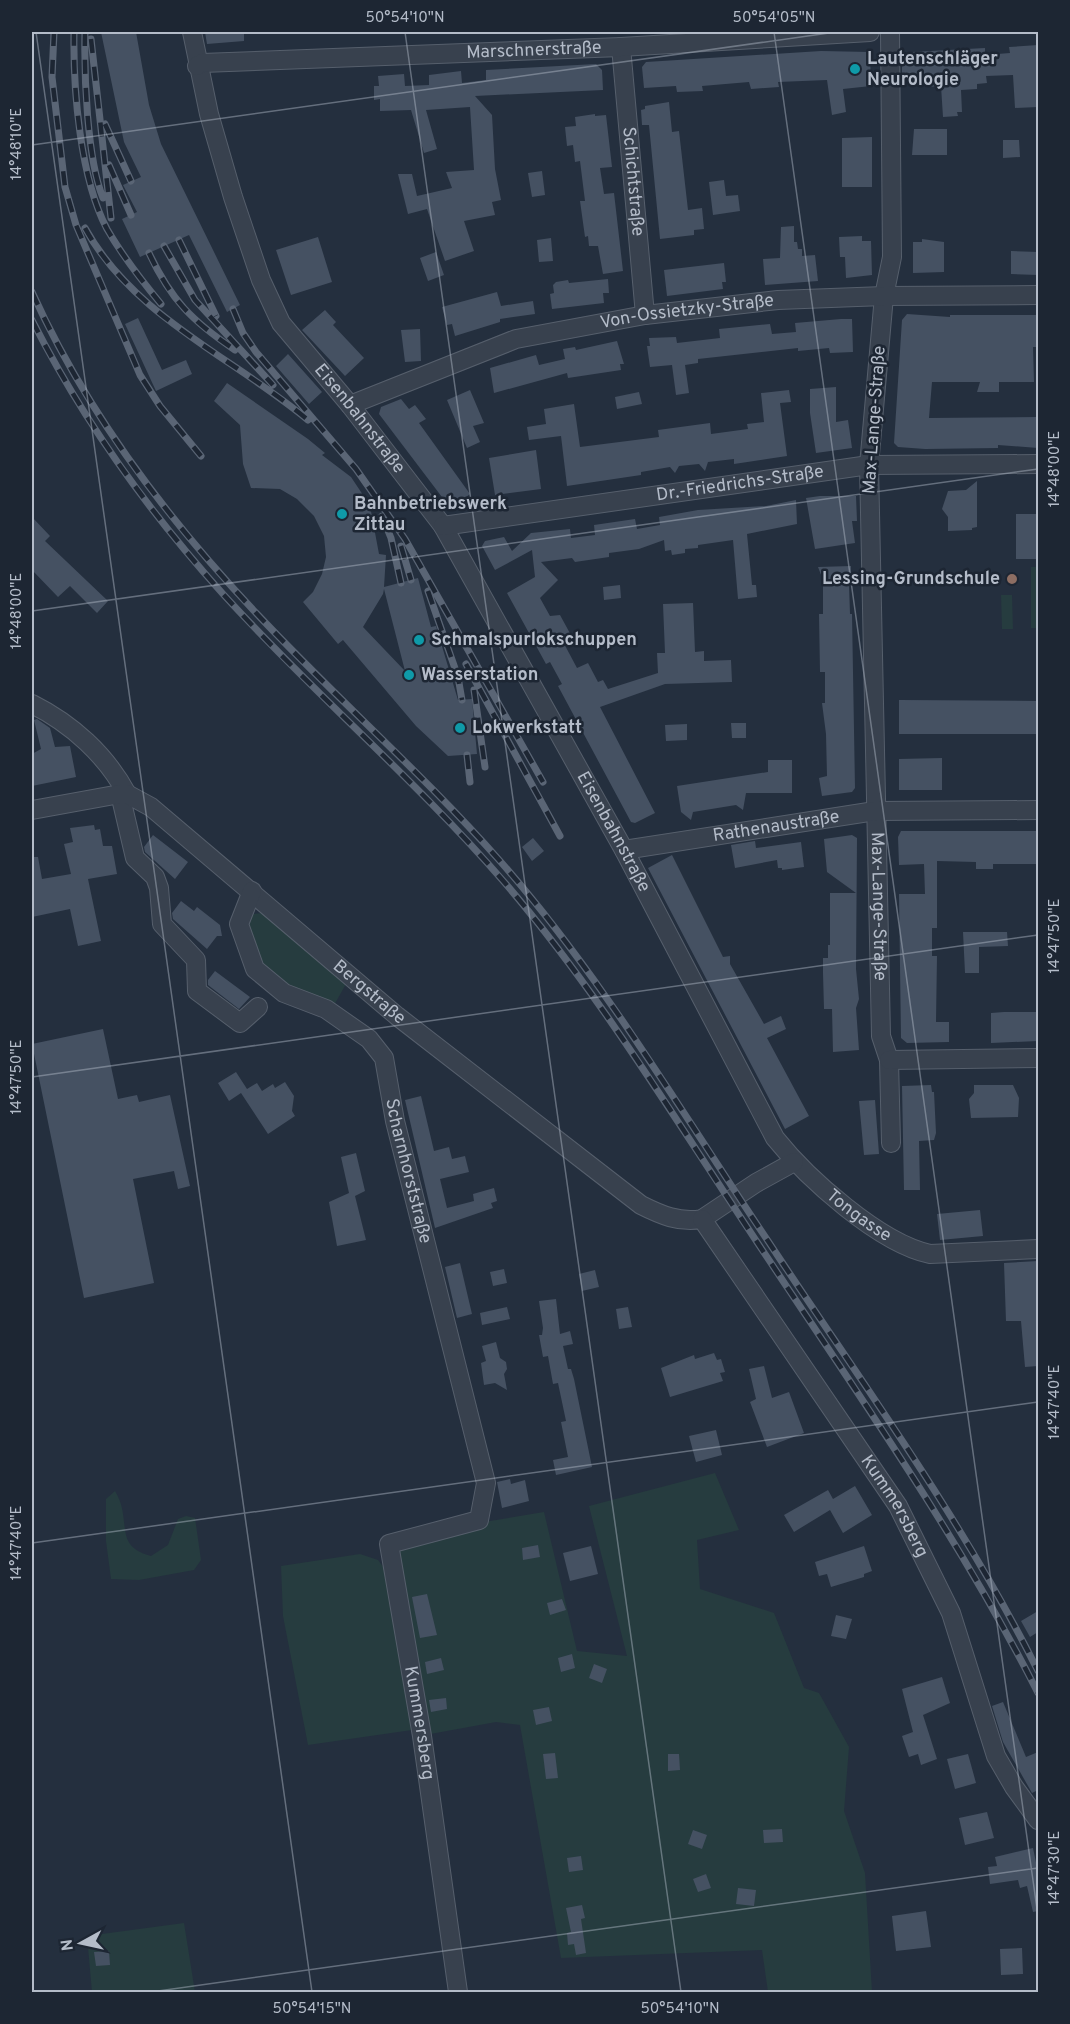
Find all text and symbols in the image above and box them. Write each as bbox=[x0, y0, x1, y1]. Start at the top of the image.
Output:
text: 50°54'10"N bbox=[365, 9, 445, 28]
text: 50°54'05"N bbox=[733, 9, 815, 28]
street label: Marschnerstraße bbox=[466, 36, 602, 64]
place label: Lautenschläger Neurologie bbox=[867, 48, 998, 92]
marker: Lautenschläger Neurologie bbox=[848, 62, 862, 76]
text: 14°48'10"E bbox=[8, 108, 27, 180]
street label: Schichtstraße bbox=[617, 126, 649, 237]
street label: Von-Ossietzky-Straße bbox=[598, 289, 775, 335]
street label: Max-Lange-Straße bbox=[858, 345, 892, 495]
street label: Eisenbahnstraße bbox=[309, 359, 410, 478]
text: 14°48'00"E bbox=[1046, 431, 1065, 507]
street label: Dr.-Friedrichs-Straße bbox=[655, 460, 825, 507]
place label: Bahnbetriebswerk Zittau bbox=[354, 493, 507, 537]
marker: Bahnbetriebswerk Zittau bbox=[335, 507, 349, 521]
place label: Lessing-Grundschule bbox=[822, 568, 1000, 591]
marker: Lessing-Grundschule bbox=[1005, 572, 1019, 586]
text: 14°48'00"E bbox=[8, 573, 27, 649]
place label: Schmalspurlokschuppen bbox=[431, 629, 637, 652]
marker: Schmalspurlokschuppen bbox=[412, 633, 426, 647]
place label: Wasserstation bbox=[421, 664, 538, 687]
marker: Wasserstation bbox=[402, 668, 416, 682]
place label: Lokwerkstatt bbox=[472, 717, 582, 740]
marker: Lokwerkstatt bbox=[453, 721, 467, 735]
street label: Eisenbahnstraße bbox=[571, 767, 656, 896]
street label: Rathenaustraße bbox=[711, 805, 841, 848]
street label: Max-Lange-Straße bbox=[865, 832, 891, 981]
text: 14°47'50"E bbox=[1046, 899, 1065, 973]
street label: Bergstraße bbox=[328, 955, 410, 1030]
text: 14°47'50"E bbox=[8, 1040, 27, 1114]
street label: Scharnhorststraße bbox=[380, 1097, 437, 1246]
street label: Tongasse bbox=[821, 1184, 896, 1247]
text: 14°47'40"E bbox=[1046, 1365, 1065, 1439]
street label: Kummersberg bbox=[855, 1451, 933, 1561]
text: 14°47'40"E bbox=[8, 1506, 27, 1580]
street label: Kummersberg bbox=[399, 1664, 440, 1781]
text: 14°47'30"E bbox=[1046, 1831, 1065, 1905]
north arrow bbox=[51, 1913, 111, 1973]
text: N bbox=[57, 1938, 79, 1952]
text: 50°54'15"N bbox=[273, 2000, 351, 2019]
text: 50°54'10"N bbox=[640, 2000, 720, 2019]

